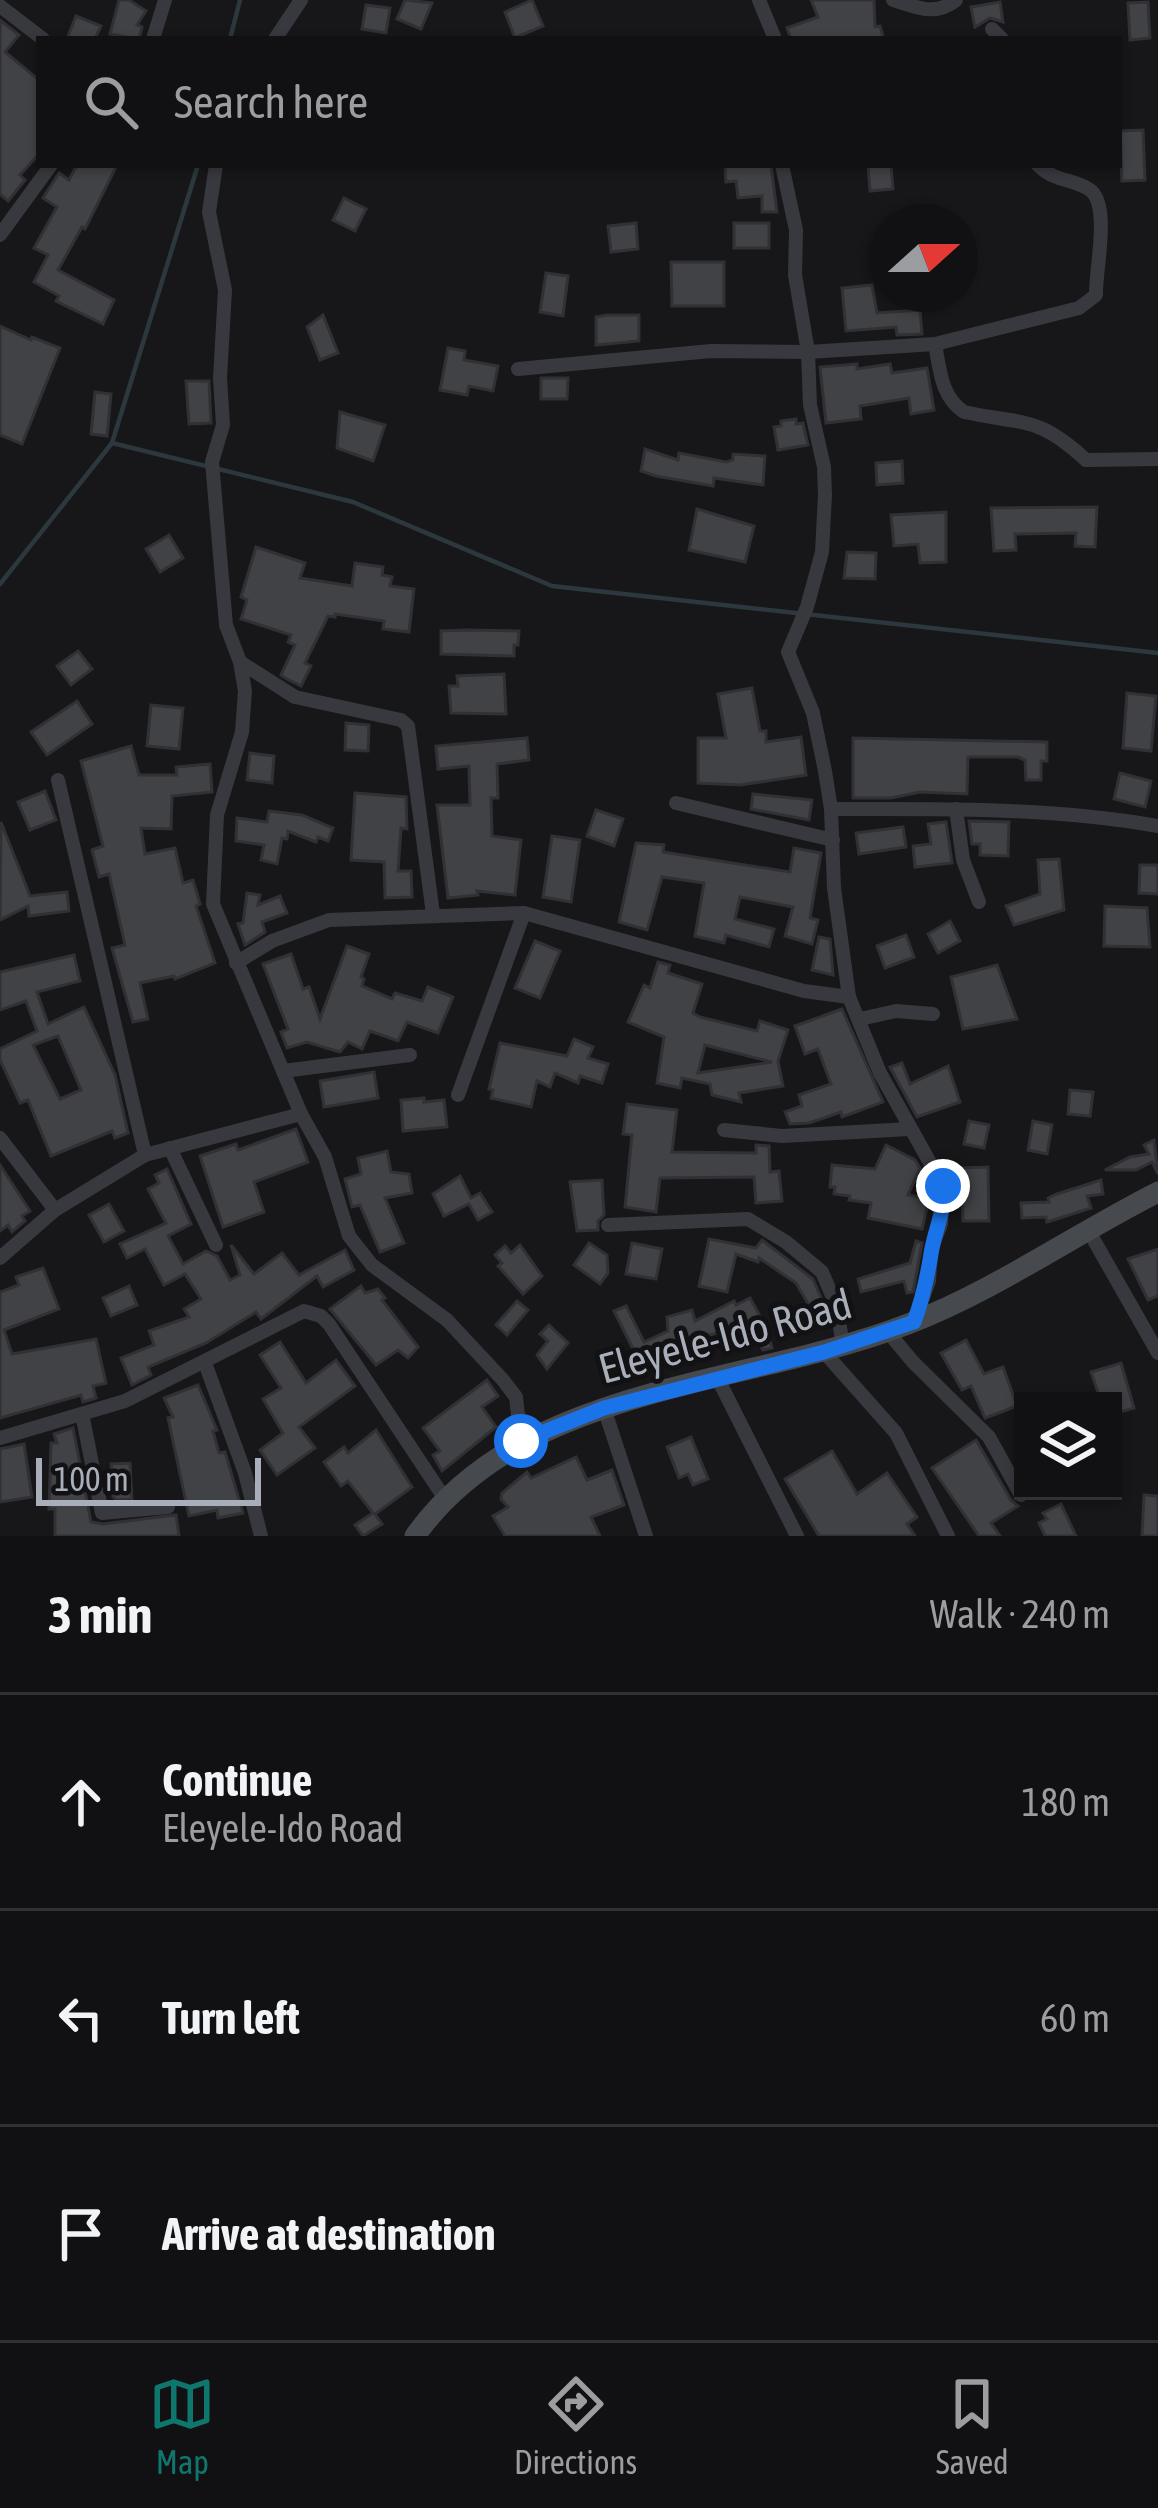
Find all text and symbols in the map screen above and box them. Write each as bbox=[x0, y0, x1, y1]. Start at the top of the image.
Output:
search box bbox=[36, 36, 1122, 168]
icon: search bbox=[78, 69, 144, 135]
text: Search here bbox=[174, 76, 368, 128]
north arrow bbox=[870, 204, 978, 312]
route end bbox=[916, 1159, 970, 1213]
street label: Eleyele-Ido Road bbox=[593, 1279, 857, 1393]
map controls bbox=[1014, 1392, 1122, 1500]
button: layers bbox=[1014, 1392, 1122, 1500]
route start bbox=[494, 1414, 548, 1468]
scale bar bbox=[36, 1452, 261, 1505]
text: 100 m bbox=[54, 1460, 129, 1498]
text: 3 min bbox=[48, 1585, 152, 1644]
text: Walk · 240 m bbox=[930, 1592, 1110, 1636]
text: Continue bbox=[162, 1754, 313, 1806]
icon: ahead bbox=[48, 1769, 114, 1835]
text: 180 m bbox=[1022, 1780, 1110, 1824]
text: Eleyele-Ido Road bbox=[162, 1806, 403, 1850]
icon: left bbox=[48, 1985, 114, 2051]
text: Turn left bbox=[162, 1992, 300, 2044]
text: 60 m bbox=[1040, 1996, 1110, 2040]
icon: arrive bbox=[48, 2201, 114, 2267]
text: Arrive at destination bbox=[162, 2208, 496, 2260]
tab: Map bbox=[149, 2371, 215, 2481]
tab: Directions bbox=[514, 2371, 637, 2481]
tab: Saved bbox=[936, 2371, 1009, 2481]

